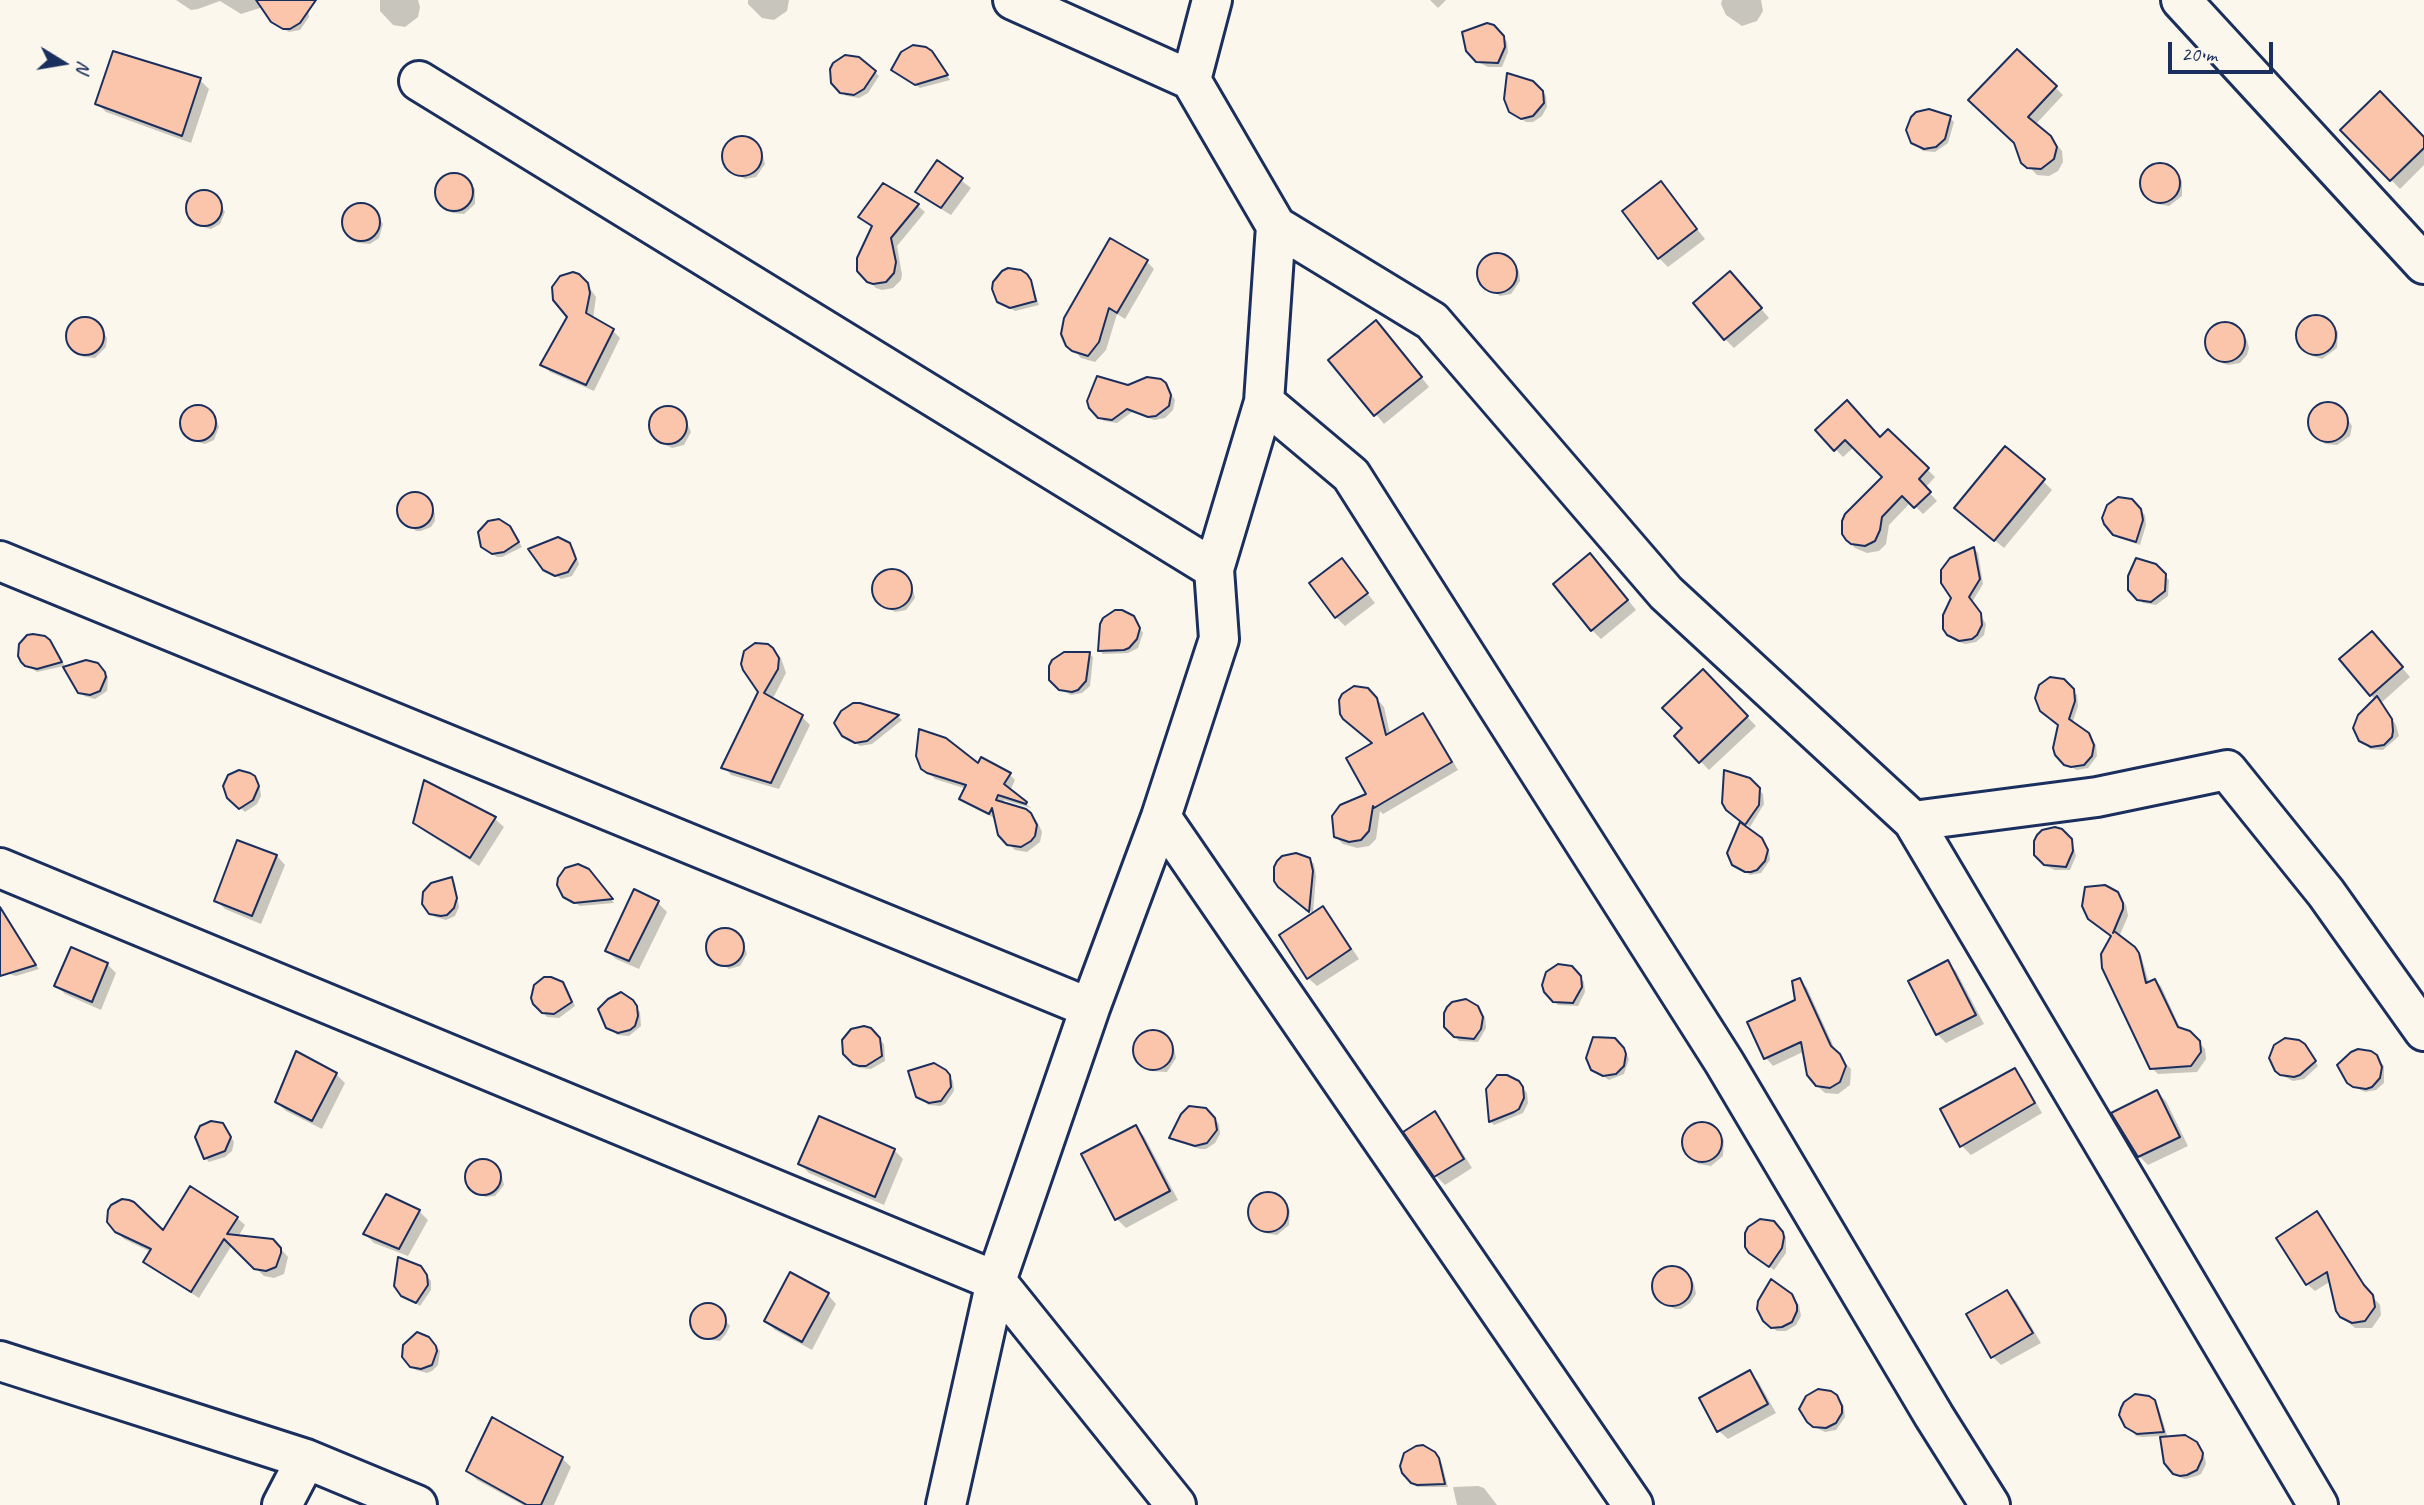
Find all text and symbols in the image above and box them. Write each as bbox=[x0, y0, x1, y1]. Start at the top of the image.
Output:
north arrow bbox=[28, 28, 98, 98]
scale bar bbox=[2172, 28, 2277, 72]
text: 20 m bbox=[2181, 41, 2217, 67]
text: N bbox=[71, 59, 97, 75]

